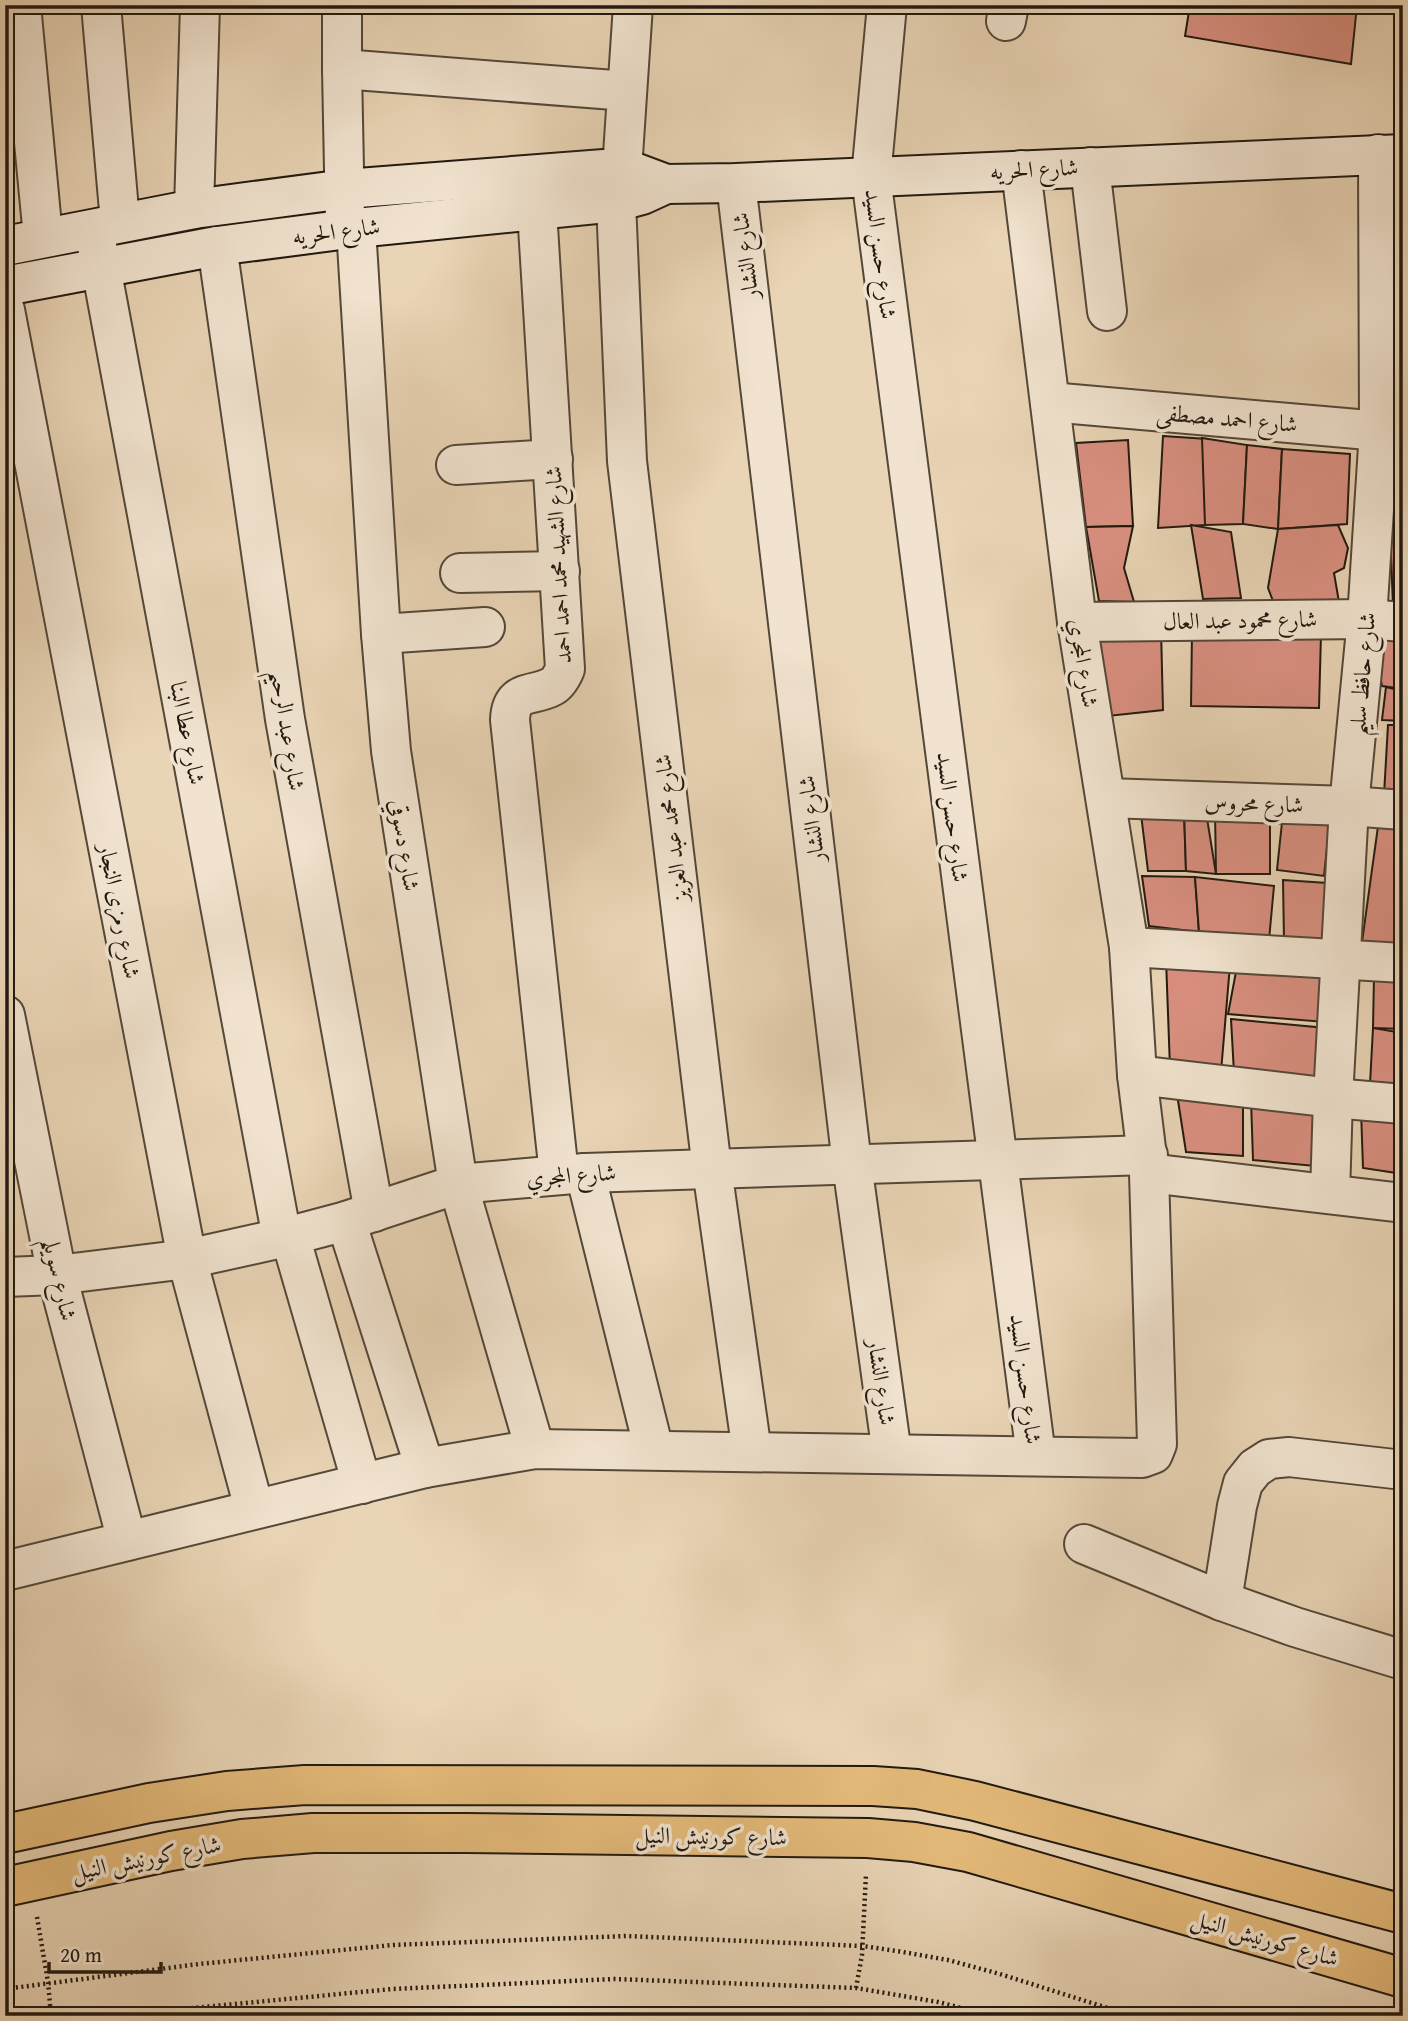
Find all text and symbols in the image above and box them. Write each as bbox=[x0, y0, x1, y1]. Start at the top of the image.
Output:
street label: شارع الحريه bbox=[989, 150, 1079, 191]
street label: شارع حسن السيد bbox=[853, 187, 906, 321]
street label: شارع الحريه bbox=[290, 209, 382, 256]
street label: شارع النشار bbox=[723, 210, 770, 303]
street label: شارع احمد مصطفى bbox=[1155, 395, 1299, 444]
street label: شارع الشهيد محمد احمد احمد bbox=[536, 465, 583, 665]
street label: شارع محمود عبد العال bbox=[1163, 602, 1317, 641]
street label: شارع حافظ سليم bbox=[1340, 611, 1390, 738]
street label: شارع المجري bbox=[1057, 616, 1108, 711]
street label: شارع عبد الرحيم bbox=[256, 667, 314, 794]
street label: شارع عطا البنا bbox=[158, 678, 215, 788]
street label: شارع حسن السيد bbox=[925, 750, 978, 884]
street label: شارع محمد عبد العزيز bbox=[645, 752, 700, 906]
street label: شارع النشار bbox=[789, 773, 836, 866]
street label: شارع محروس bbox=[1204, 784, 1304, 825]
street label: شارع دسوقي bbox=[378, 797, 429, 894]
street label: شارع رمزى النجار bbox=[87, 839, 150, 982]
street label: شارع المجري bbox=[525, 1155, 617, 1198]
street label: شارع سويلم bbox=[28, 1234, 86, 1325]
street label: شارع حسن السيد bbox=[998, 1312, 1051, 1446]
street label: شارع النشار bbox=[856, 1335, 905, 1428]
street label: شارع كورنيش النيل bbox=[635, 1818, 787, 1857]
street label: شارع كورنيش النيل bbox=[68, 1827, 224, 1892]
street label: شارع كورنيش النيل bbox=[1187, 1901, 1343, 1978]
scale bar bbox=[49, 1930, 161, 1974]
text: 20 m bbox=[60, 1939, 102, 1970]

